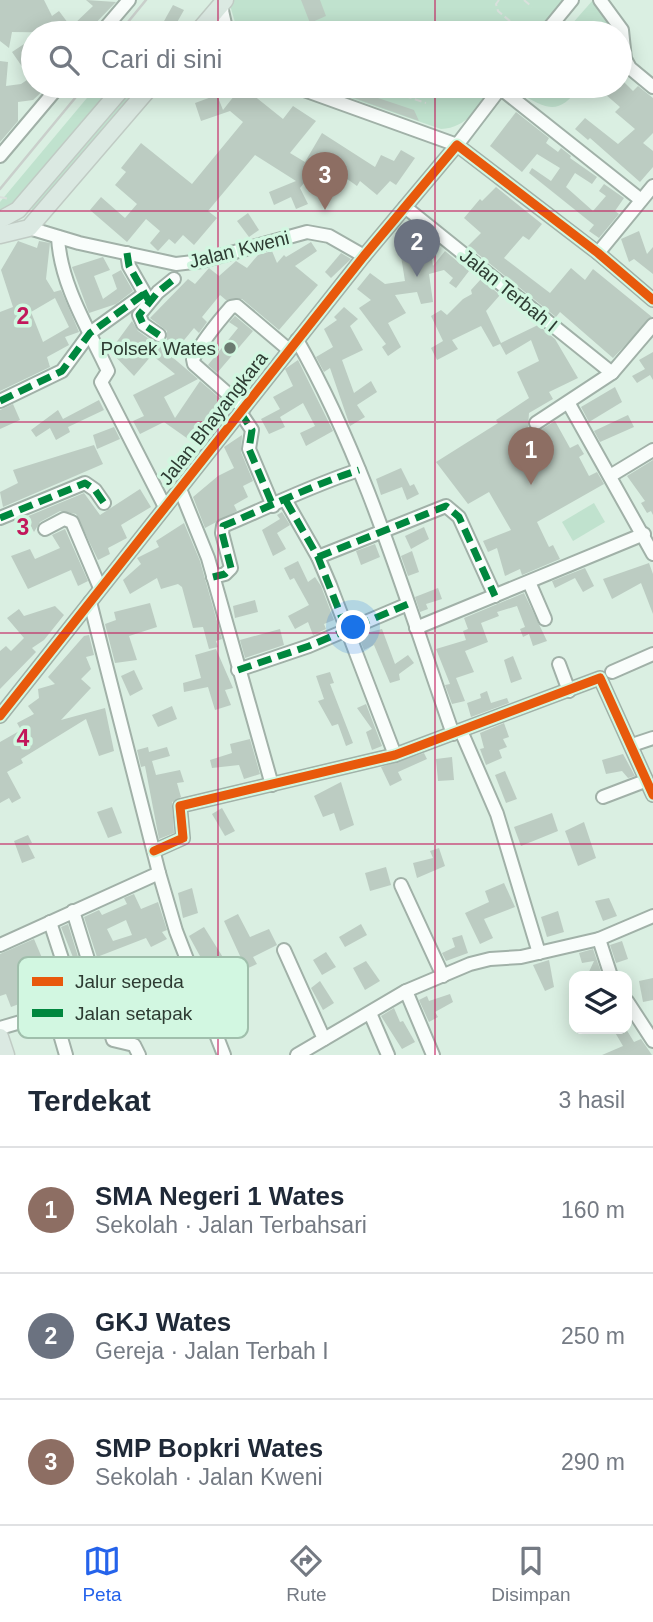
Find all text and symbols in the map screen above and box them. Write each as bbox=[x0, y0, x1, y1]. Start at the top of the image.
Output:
search box bbox=[21, 21, 632, 98]
icon: search bbox=[45, 41, 83, 79]
text: Cari di sini bbox=[101, 44, 222, 74]
pin: 3 bbox=[302, 152, 348, 210]
pin: 2 bbox=[394, 219, 440, 277]
street label: Jalan Kweni bbox=[187, 227, 291, 272]
street label: Jalan Terbah I bbox=[456, 245, 562, 336]
text: 2 bbox=[17, 303, 29, 329]
place label: Polsek Wates bbox=[101, 338, 216, 359]
marker: Polsek Wates bbox=[222, 340, 238, 356]
street label: Jalan Bhayangkara bbox=[155, 347, 272, 489]
pin: 1 bbox=[508, 427, 554, 485]
text: 3 bbox=[17, 514, 29, 540]
your location bbox=[336, 610, 370, 644]
text: 4 bbox=[17, 725, 30, 751]
legend bbox=[18, 957, 248, 1038]
text: Jalur sepeda bbox=[75, 971, 184, 992]
map controls bbox=[569, 971, 632, 1034]
button: layers bbox=[569, 971, 632, 1034]
text: Jalan setapak bbox=[75, 1003, 193, 1024]
text: Terdekat bbox=[28, 1084, 151, 1117]
text: 3 hasil bbox=[559, 1087, 625, 1113]
text: SMA Negeri 1 Wates bbox=[95, 1181, 344, 1211]
text: 1 bbox=[45, 1197, 57, 1223]
text: 160 m bbox=[561, 1197, 625, 1223]
text: Sekolah · Jalan Terbahsari bbox=[95, 1212, 367, 1238]
text: GKJ Wates bbox=[95, 1307, 231, 1337]
text: 2 bbox=[45, 1323, 57, 1349]
text: 250 m bbox=[561, 1323, 625, 1349]
text: Gereja · Jalan Terbah I bbox=[95, 1338, 329, 1364]
text: SMP Bopkri Wates bbox=[95, 1433, 323, 1463]
text: 3 bbox=[45, 1449, 57, 1475]
text: 290 m bbox=[561, 1449, 625, 1475]
text: Sekolah · Jalan Kweni bbox=[95, 1464, 323, 1490]
tab: Peta bbox=[82, 1542, 122, 1606]
tab: Rute bbox=[286, 1542, 327, 1606]
tab: Disimpan bbox=[491, 1542, 571, 1606]

